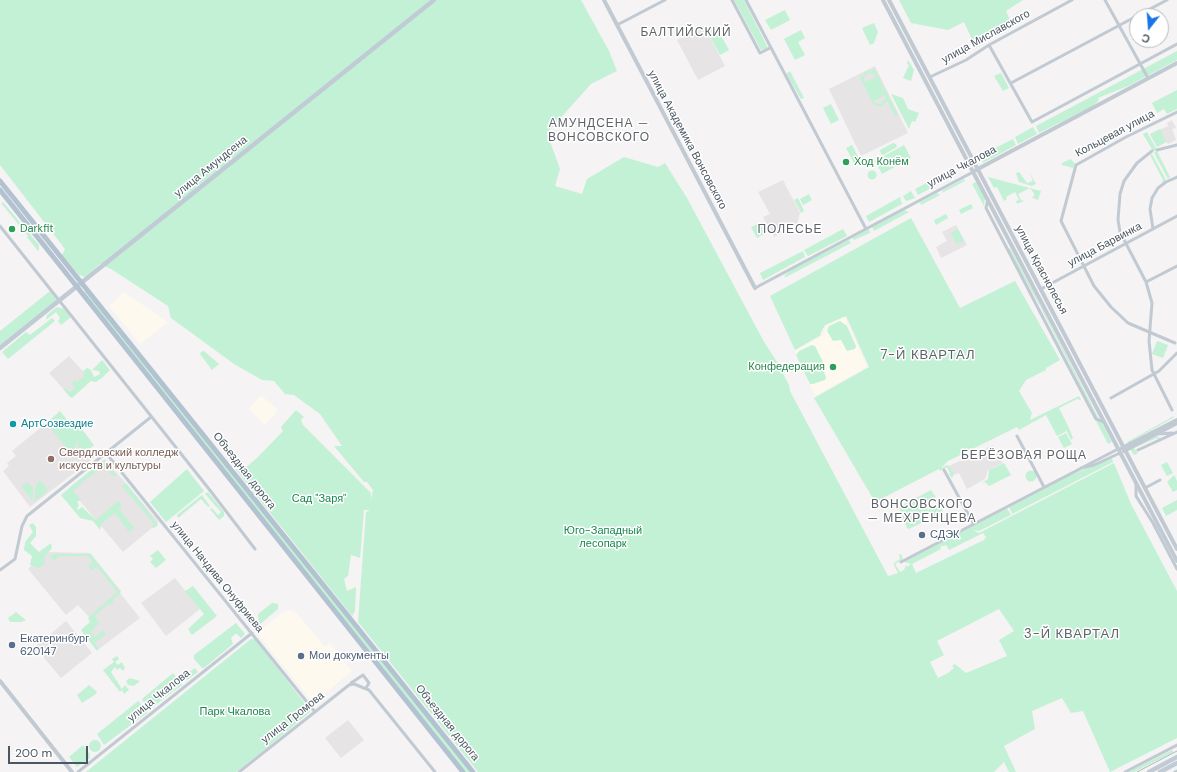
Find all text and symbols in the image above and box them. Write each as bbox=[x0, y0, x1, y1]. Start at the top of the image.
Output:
street label: улица Миславского bbox=[940, 7, 1032, 67]
north arrow bbox=[1129, 8, 1169, 48]
district label: БАЛТИЙСКИЙ bbox=[640, 26, 732, 40]
text: С bbox=[1140, 31, 1152, 46]
street label: улица Академика Вонсовского bbox=[645, 68, 729, 212]
street label: Кольцевая улица bbox=[1073, 108, 1157, 160]
district label: АМУНДСЕНА — ВОНСОВСКОГО bbox=[548, 117, 650, 145]
street label: улица Амундсена bbox=[172, 134, 250, 200]
street label: улица Чкалова bbox=[925, 143, 999, 191]
place label: Ход Конём bbox=[854, 155, 909, 169]
marker: Ход Конём bbox=[841, 157, 851, 167]
street label: улица Барвинка bbox=[1066, 220, 1144, 270]
place label: Darkfit bbox=[20, 222, 54, 236]
district label: ПОЛЕСЬЕ bbox=[757, 223, 823, 237]
street label: улица Краснолесья bbox=[1012, 223, 1070, 317]
marker: Darkfit bbox=[7, 224, 17, 234]
district label: 7-Й КВАРТАЛ bbox=[881, 348, 975, 364]
place label: Конфедерация bbox=[748, 360, 825, 374]
marker: Конфедерация bbox=[828, 362, 838, 372]
place label: АртСозвездие bbox=[21, 417, 93, 431]
marker: АртСозвездие bbox=[8, 419, 18, 429]
street label: Объездная дорога bbox=[210, 430, 278, 512]
place label: Свердловский колледж искусств и культуры bbox=[59, 446, 178, 472]
district label: БЕРЁЗОВАЯ РОЩА bbox=[961, 449, 1087, 463]
marker: Свердловский колледж искусств и культуры bbox=[46, 454, 56, 464]
park label: Сад "Заря" bbox=[292, 492, 346, 506]
district label: ВОНСОВСКОГО — МЕХРЕНЦЕВА bbox=[868, 498, 976, 526]
street label: улица Начдива Онуфриева bbox=[168, 519, 266, 635]
park label: Юго-Западный лесопарк bbox=[564, 524, 642, 550]
place label: СДЭК bbox=[930, 528, 959, 542]
marker: СДЭК bbox=[917, 530, 927, 540]
district label: 3-Й КВАРТАЛ bbox=[1024, 627, 1120, 643]
place label: Екатеринбург 620147 bbox=[20, 632, 89, 658]
marker: Екатеринбург 620147 bbox=[7, 640, 17, 650]
place label: Мои документы bbox=[309, 649, 389, 663]
marker: Мои документы bbox=[296, 651, 306, 661]
street label: улица Чкалова bbox=[125, 667, 193, 725]
street label: Объездная дорога bbox=[412, 682, 482, 764]
street label: улица Громова bbox=[259, 689, 327, 747]
park label: Парк Чкалова bbox=[200, 705, 270, 719]
scale bar bbox=[10, 738, 90, 764]
text: 200 m bbox=[15, 745, 52, 761]

